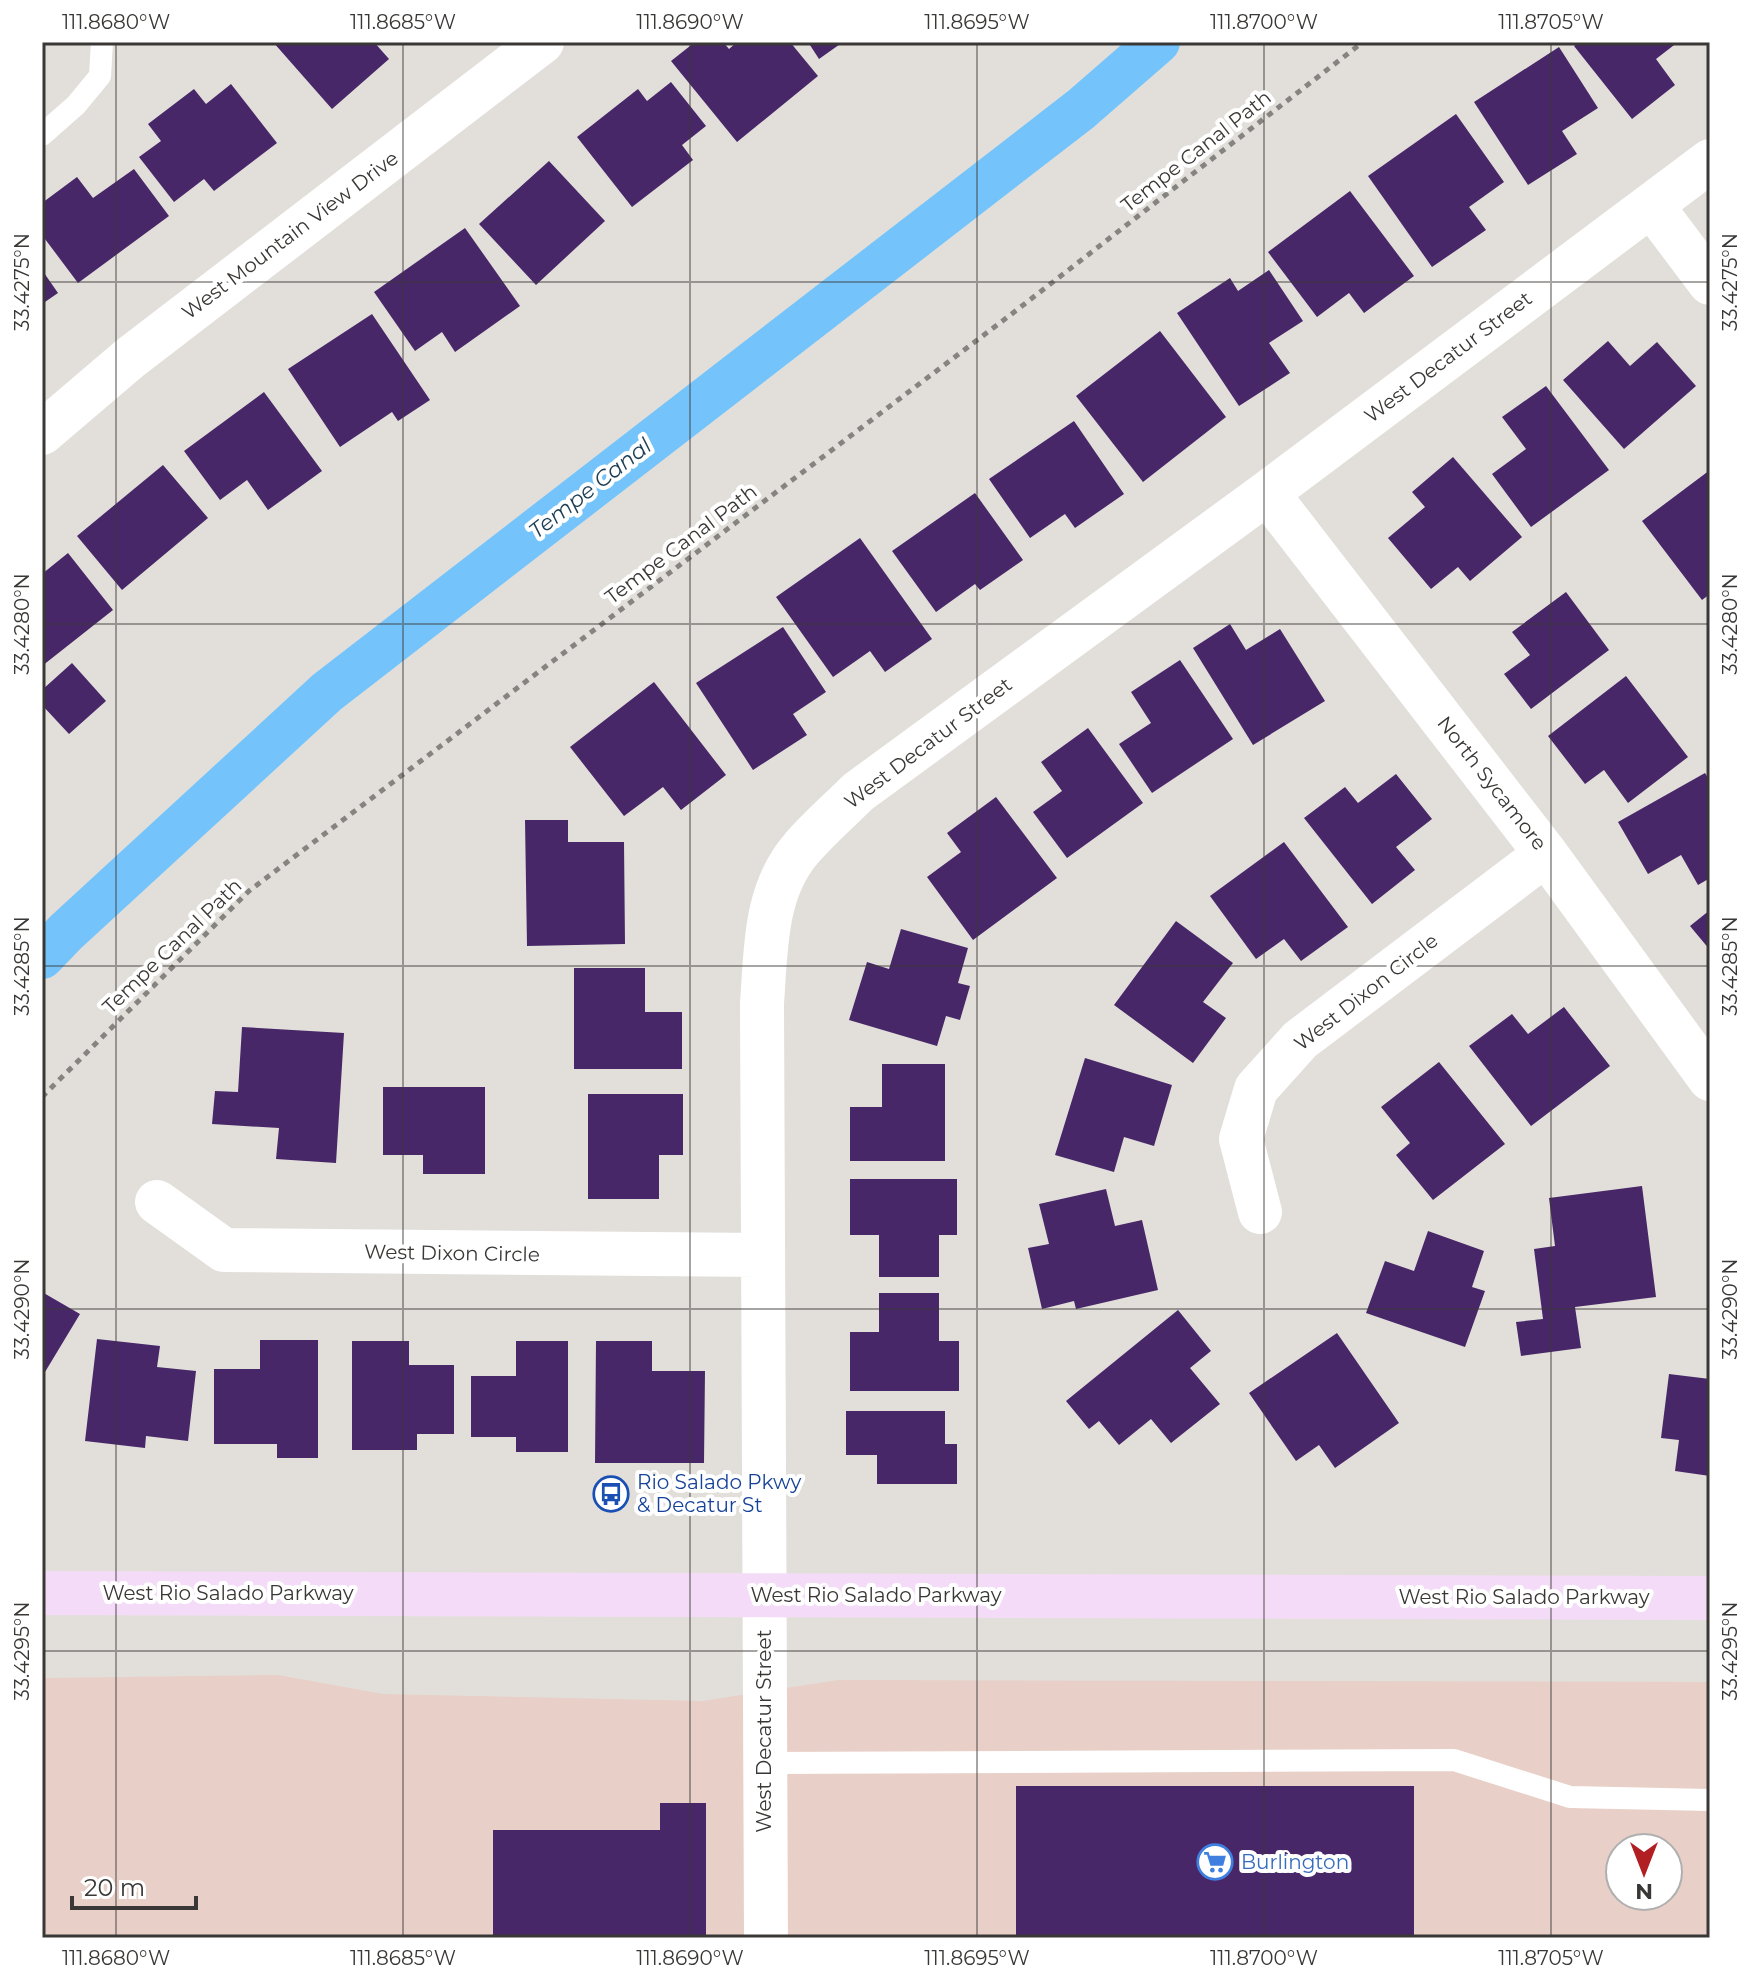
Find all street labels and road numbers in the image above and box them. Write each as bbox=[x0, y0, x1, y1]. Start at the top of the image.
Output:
street label: Tempe Canal Path bbox=[1116, 85, 1276, 217]
street label: West Mountain View Drive bbox=[177, 146, 403, 324]
street label: West Decatur Street bbox=[1360, 286, 1536, 428]
street label: Tempe Canal Path bbox=[600, 479, 762, 609]
street label: West Decatur Street bbox=[840, 672, 1016, 814]
street label: North Sycamore bbox=[1432, 711, 1552, 855]
street label: Tempe Canal Path bbox=[98, 874, 246, 1018]
street label: West Dixon Circle bbox=[1289, 928, 1443, 1056]
street label: West Dixon Circle bbox=[364, 1239, 540, 1267]
street label: West Rio Salado Parkway bbox=[102, 1581, 354, 1605]
street label: West Rio Salado Parkway bbox=[750, 1583, 1002, 1607]
street label: West Rio Salado Parkway bbox=[1398, 1585, 1650, 1609]
street label: West Decatur Street bbox=[752, 1629, 776, 1833]

